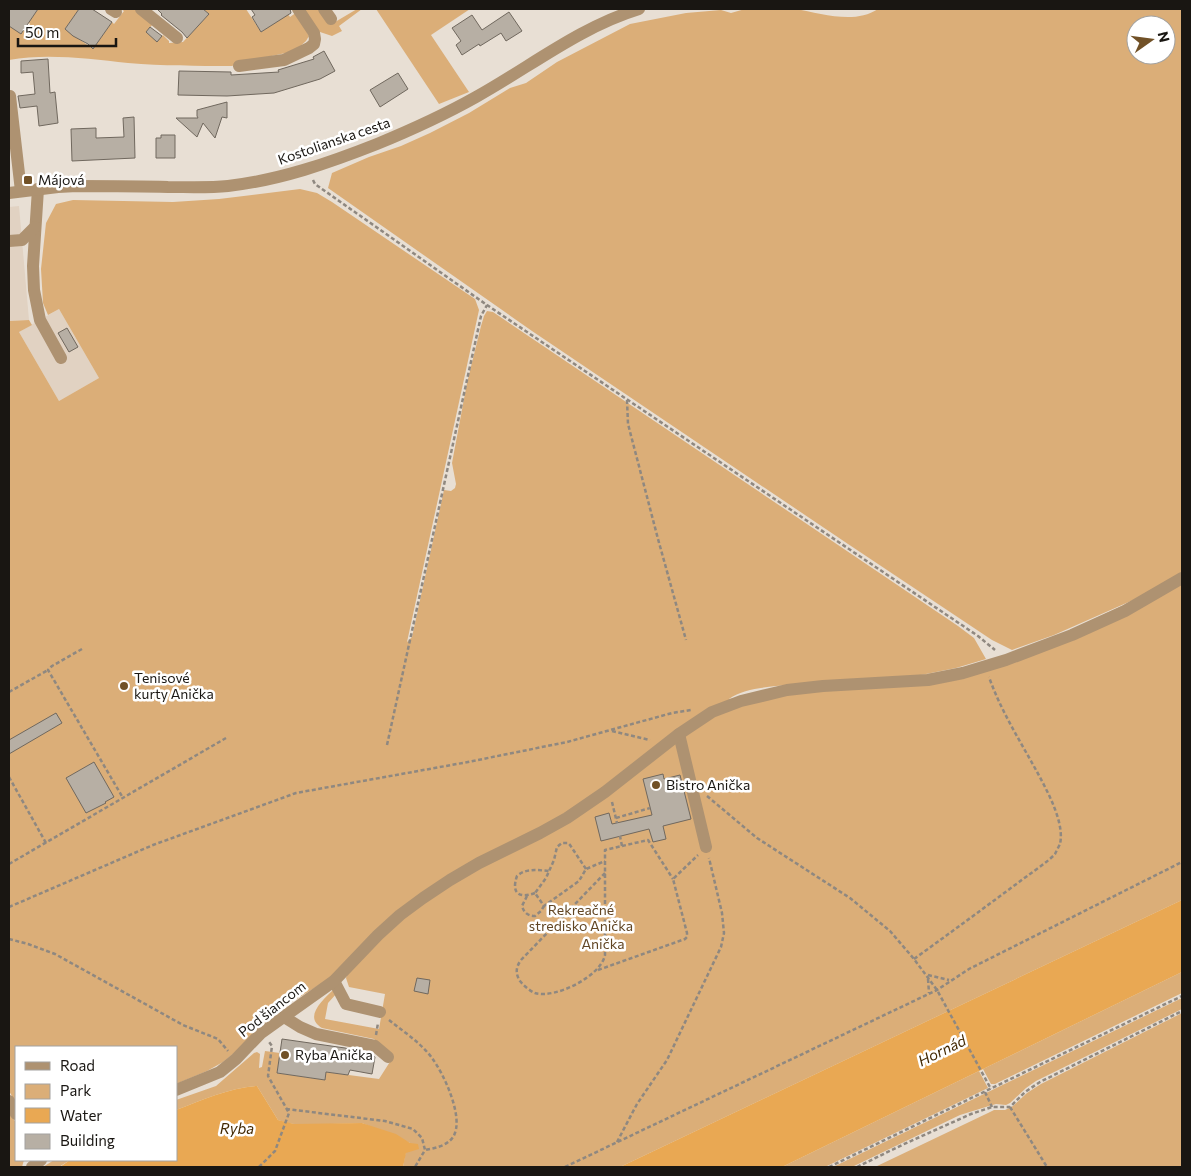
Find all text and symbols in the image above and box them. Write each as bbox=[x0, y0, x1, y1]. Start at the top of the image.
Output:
scale bar bbox=[18, 15, 115, 47]
north arrow bbox=[1126, 15, 1176, 65]
text: 50 m bbox=[25, 23, 59, 41]
text: N bbox=[1155, 30, 1174, 44]
street label: Kostolianska cesta bbox=[275, 113, 392, 168]
place label: Májová bbox=[38, 171, 85, 188]
marker: Májová bbox=[22, 174, 34, 186]
place label: Tenisové kurty Anička bbox=[134, 669, 214, 702]
marker: Tenisové kurty Anička bbox=[118, 680, 130, 692]
place label: Bistro Anička bbox=[666, 776, 750, 793]
marker: Bistro Anička bbox=[650, 779, 662, 791]
park label: Rekreačné stredisko Anička bbox=[529, 901, 633, 934]
park label: Anička bbox=[581, 935, 625, 952]
street label: Pod šiancom bbox=[235, 977, 309, 1040]
water label: Hornád bbox=[915, 1030, 970, 1069]
legend bbox=[15, 1046, 178, 1161]
place label: Ryba Anička bbox=[295, 1046, 373, 1063]
marker: Ryba Anička bbox=[279, 1049, 291, 1061]
text: Road bbox=[60, 1056, 95, 1074]
text: Park bbox=[60, 1081, 91, 1099]
text: Water bbox=[60, 1106, 102, 1124]
water label: Ryba bbox=[220, 1119, 254, 1137]
text: Building bbox=[60, 1131, 115, 1149]

